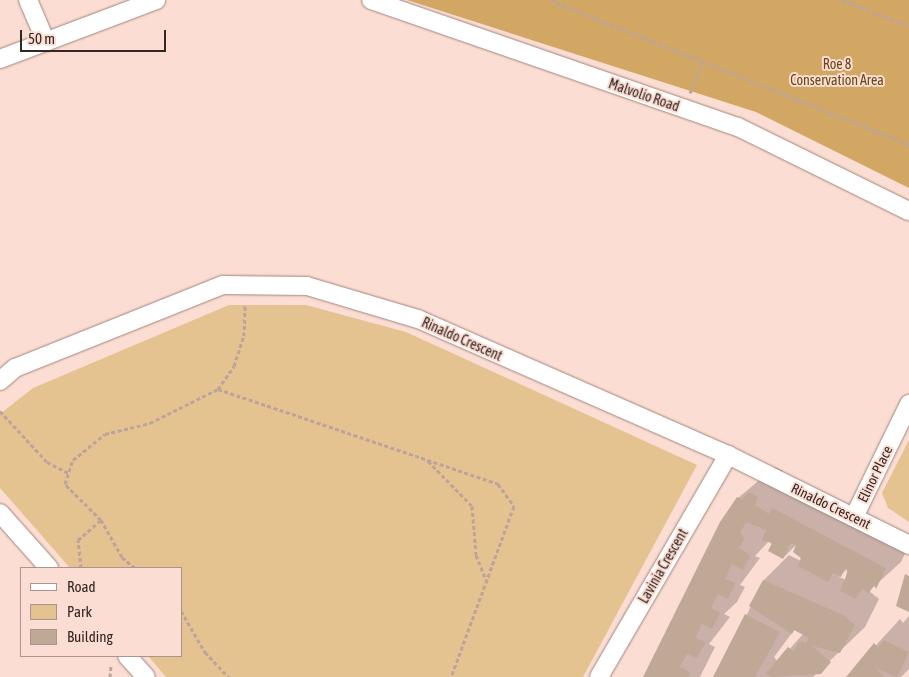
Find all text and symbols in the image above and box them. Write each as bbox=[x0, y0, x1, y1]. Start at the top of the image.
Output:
scale bar bbox=[22, 20, 169, 52]
text: 50 m bbox=[28, 30, 55, 47]
park label: Roe 8 Conservation Area bbox=[790, 56, 884, 88]
street label: Malvolio Road bbox=[606, 75, 682, 115]
street label: Rinaldo Crescent bbox=[419, 314, 505, 364]
street label: Elinor Place bbox=[854, 443, 896, 505]
street label: Rinaldo Crescent bbox=[789, 480, 873, 532]
street label: Lavinia Crescent bbox=[635, 526, 691, 606]
legend bbox=[20, 567, 182, 657]
text: Road bbox=[67, 578, 96, 595]
text: Park bbox=[67, 603, 92, 620]
text: Building bbox=[67, 628, 113, 645]

